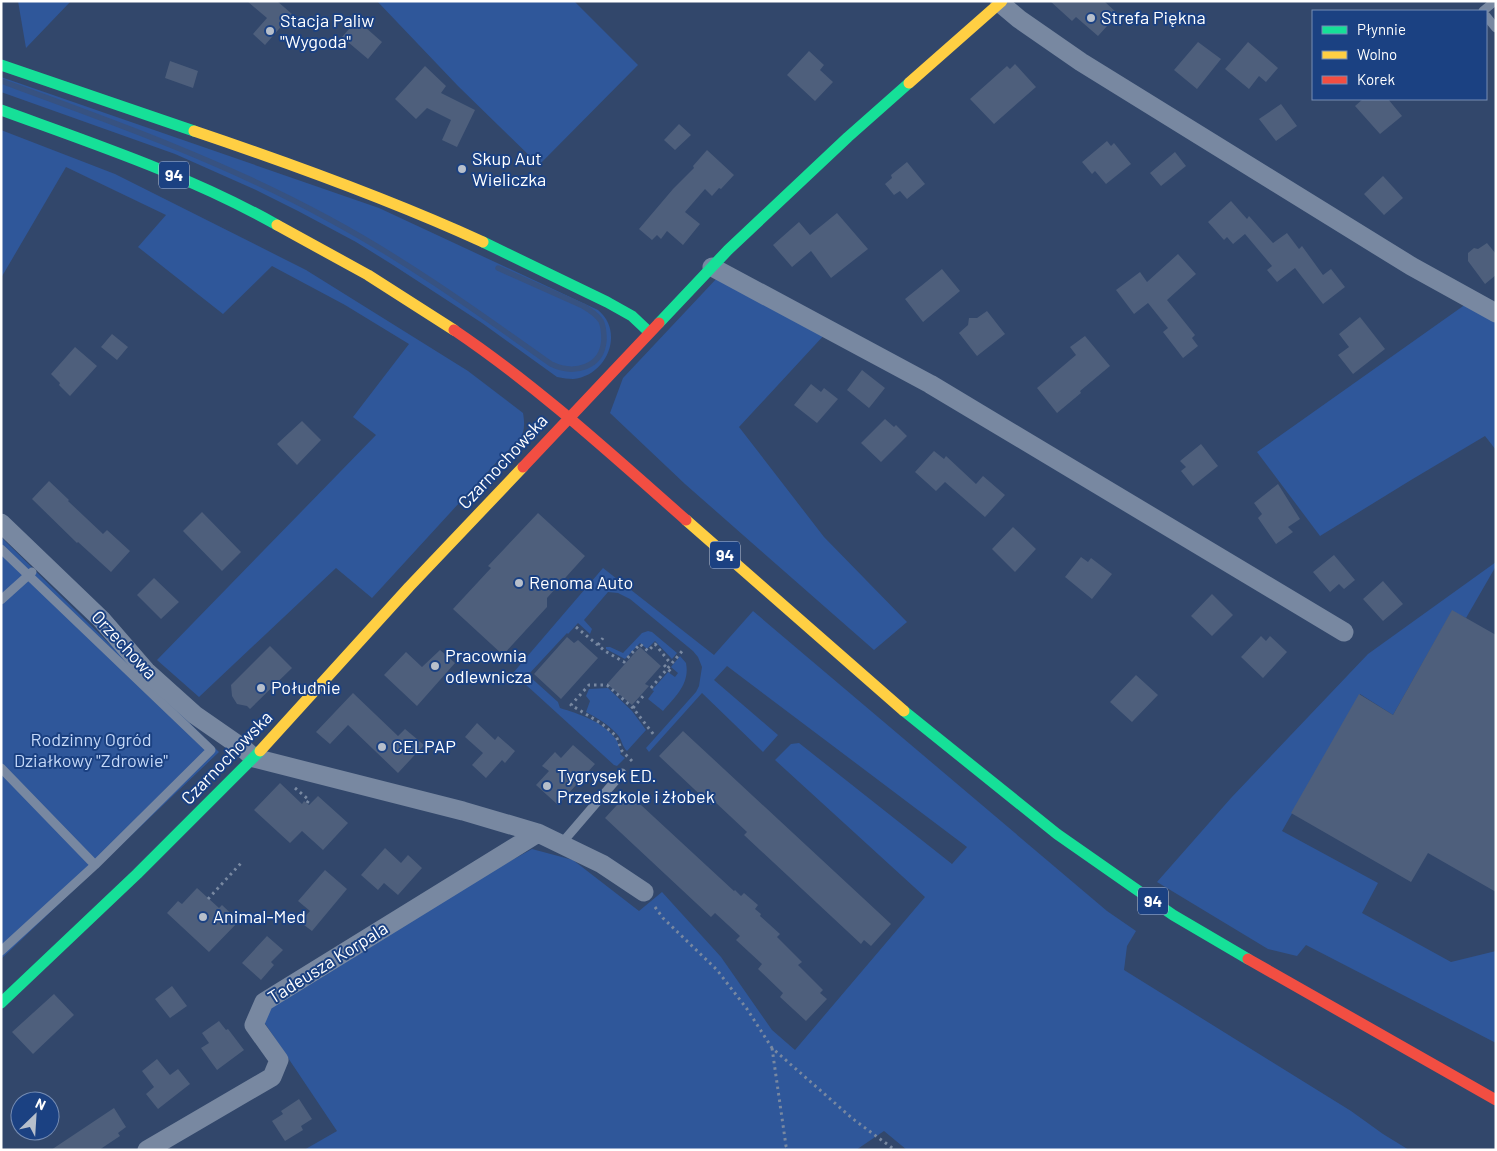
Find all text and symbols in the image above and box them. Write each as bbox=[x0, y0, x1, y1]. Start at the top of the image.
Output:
place label: Strefa Piękna bbox=[1101, 6, 1206, 28]
place label: Stacja Paliw "Wygoda" bbox=[280, 9, 374, 52]
legend bbox=[1312, 10, 1487, 100]
marker: Strefa Piękna bbox=[1085, 12, 1097, 24]
text: Płynnie bbox=[1357, 20, 1406, 38]
marker: Stacja Paliw "Wygoda" bbox=[264, 25, 276, 37]
text: Wolno bbox=[1357, 45, 1397, 63]
text: Korek bbox=[1357, 70, 1395, 88]
place label: Skup Aut Wieliczka bbox=[472, 147, 546, 190]
road number: 94 bbox=[159, 162, 189, 188]
marker: Skup Aut Wieliczka bbox=[456, 163, 468, 175]
street label: Czarnochowska bbox=[453, 409, 552, 513]
road number: 94 bbox=[710, 542, 740, 568]
place label: Renoma Auto bbox=[529, 571, 633, 593]
marker: Renoma Auto bbox=[513, 577, 525, 589]
street label: Orzechowa bbox=[87, 605, 162, 683]
place label: Pracownia odlewnicza bbox=[445, 644, 532, 687]
marker: Pracownia odlewnicza bbox=[429, 660, 441, 672]
place label: Południe bbox=[271, 676, 341, 698]
marker: Południe bbox=[255, 682, 267, 694]
street label: Czarnochowska bbox=[176, 706, 276, 809]
park label: Rodzinny Ogród Działkowy "Zdrowie" bbox=[14, 728, 168, 771]
place label: CELPAP bbox=[392, 735, 456, 757]
marker: CELPAP bbox=[376, 741, 388, 753]
place label: Tygrysek ED. Przedszkole i żłobek bbox=[557, 764, 715, 807]
marker: Tygrysek ED. Przedszkole i żłobek bbox=[541, 780, 553, 792]
road number: 94 bbox=[1138, 888, 1168, 914]
place label: Animal-Med bbox=[213, 905, 306, 927]
marker: Animal-Med bbox=[197, 911, 209, 923]
street label: Tadeusza Korpala bbox=[263, 916, 392, 1008]
north arrow bbox=[10, 1091, 60, 1141]
text: N bbox=[33, 1094, 49, 1113]

